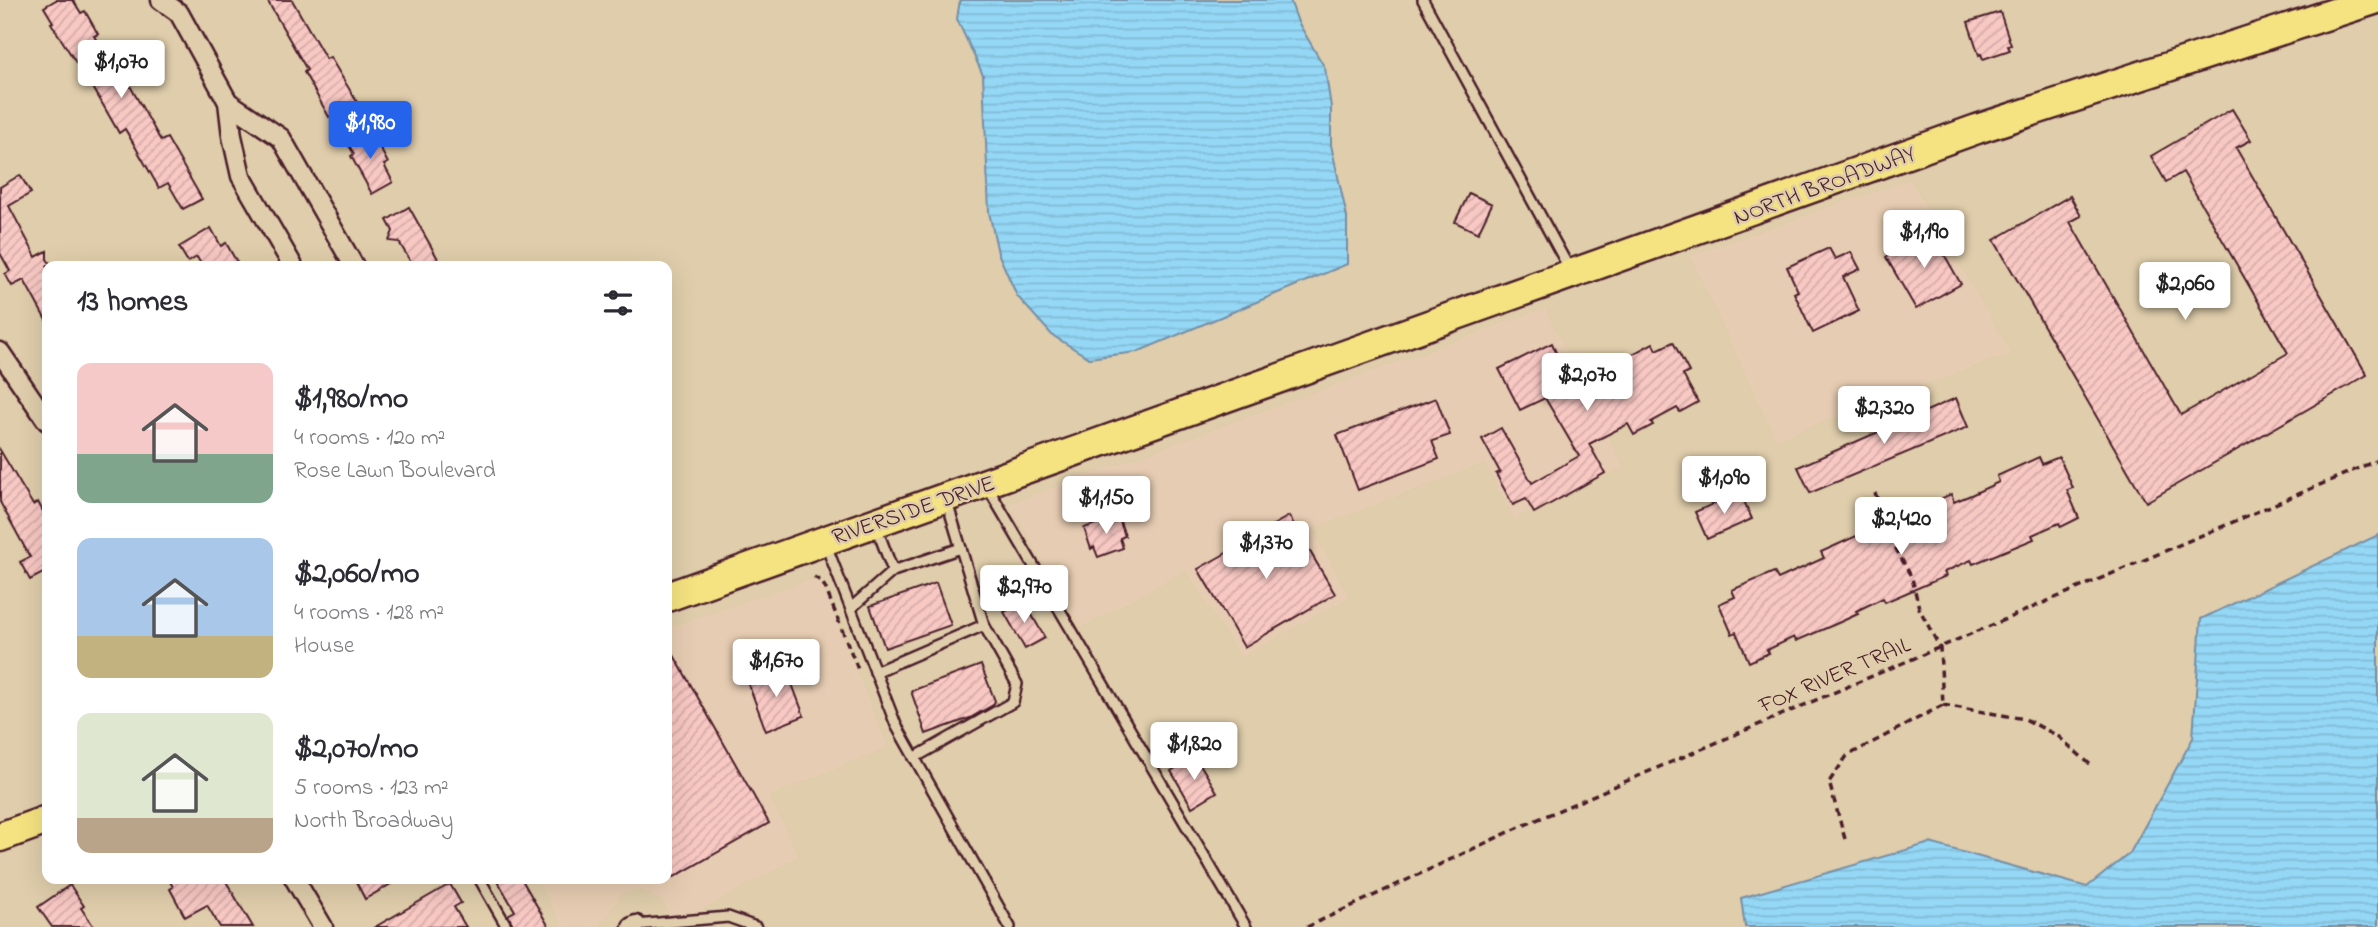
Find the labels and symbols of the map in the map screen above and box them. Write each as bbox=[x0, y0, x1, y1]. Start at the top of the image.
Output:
pin: $1,070 bbox=[64, 41, 178, 100]
pin: $1,980 bbox=[313, 102, 427, 161]
street label: NORTH BROADWAY bbox=[1729, 138, 1921, 235]
pin: $1,190 bbox=[1867, 210, 1981, 270]
pin: $2,060 bbox=[2128, 262, 2242, 322]
pin: $2,070 bbox=[1530, 354, 1644, 413]
pin: $2,320 bbox=[1827, 386, 1941, 446]
pin: $1,090 bbox=[1667, 456, 1781, 516]
street label: RIVERSIDE DRIVE bbox=[828, 468, 1000, 555]
pin: $1,150 bbox=[1049, 476, 1163, 536]
pin: $2,420 bbox=[1844, 498, 1958, 557]
pin: $1,370 bbox=[1209, 522, 1323, 581]
pin: $2,970 bbox=[967, 566, 1081, 625]
street label: FOX RIVER TRAIL bbox=[1753, 629, 1916, 723]
pin: $1,670 bbox=[719, 640, 833, 699]
pin: $1,820 bbox=[1137, 722, 1251, 782]

